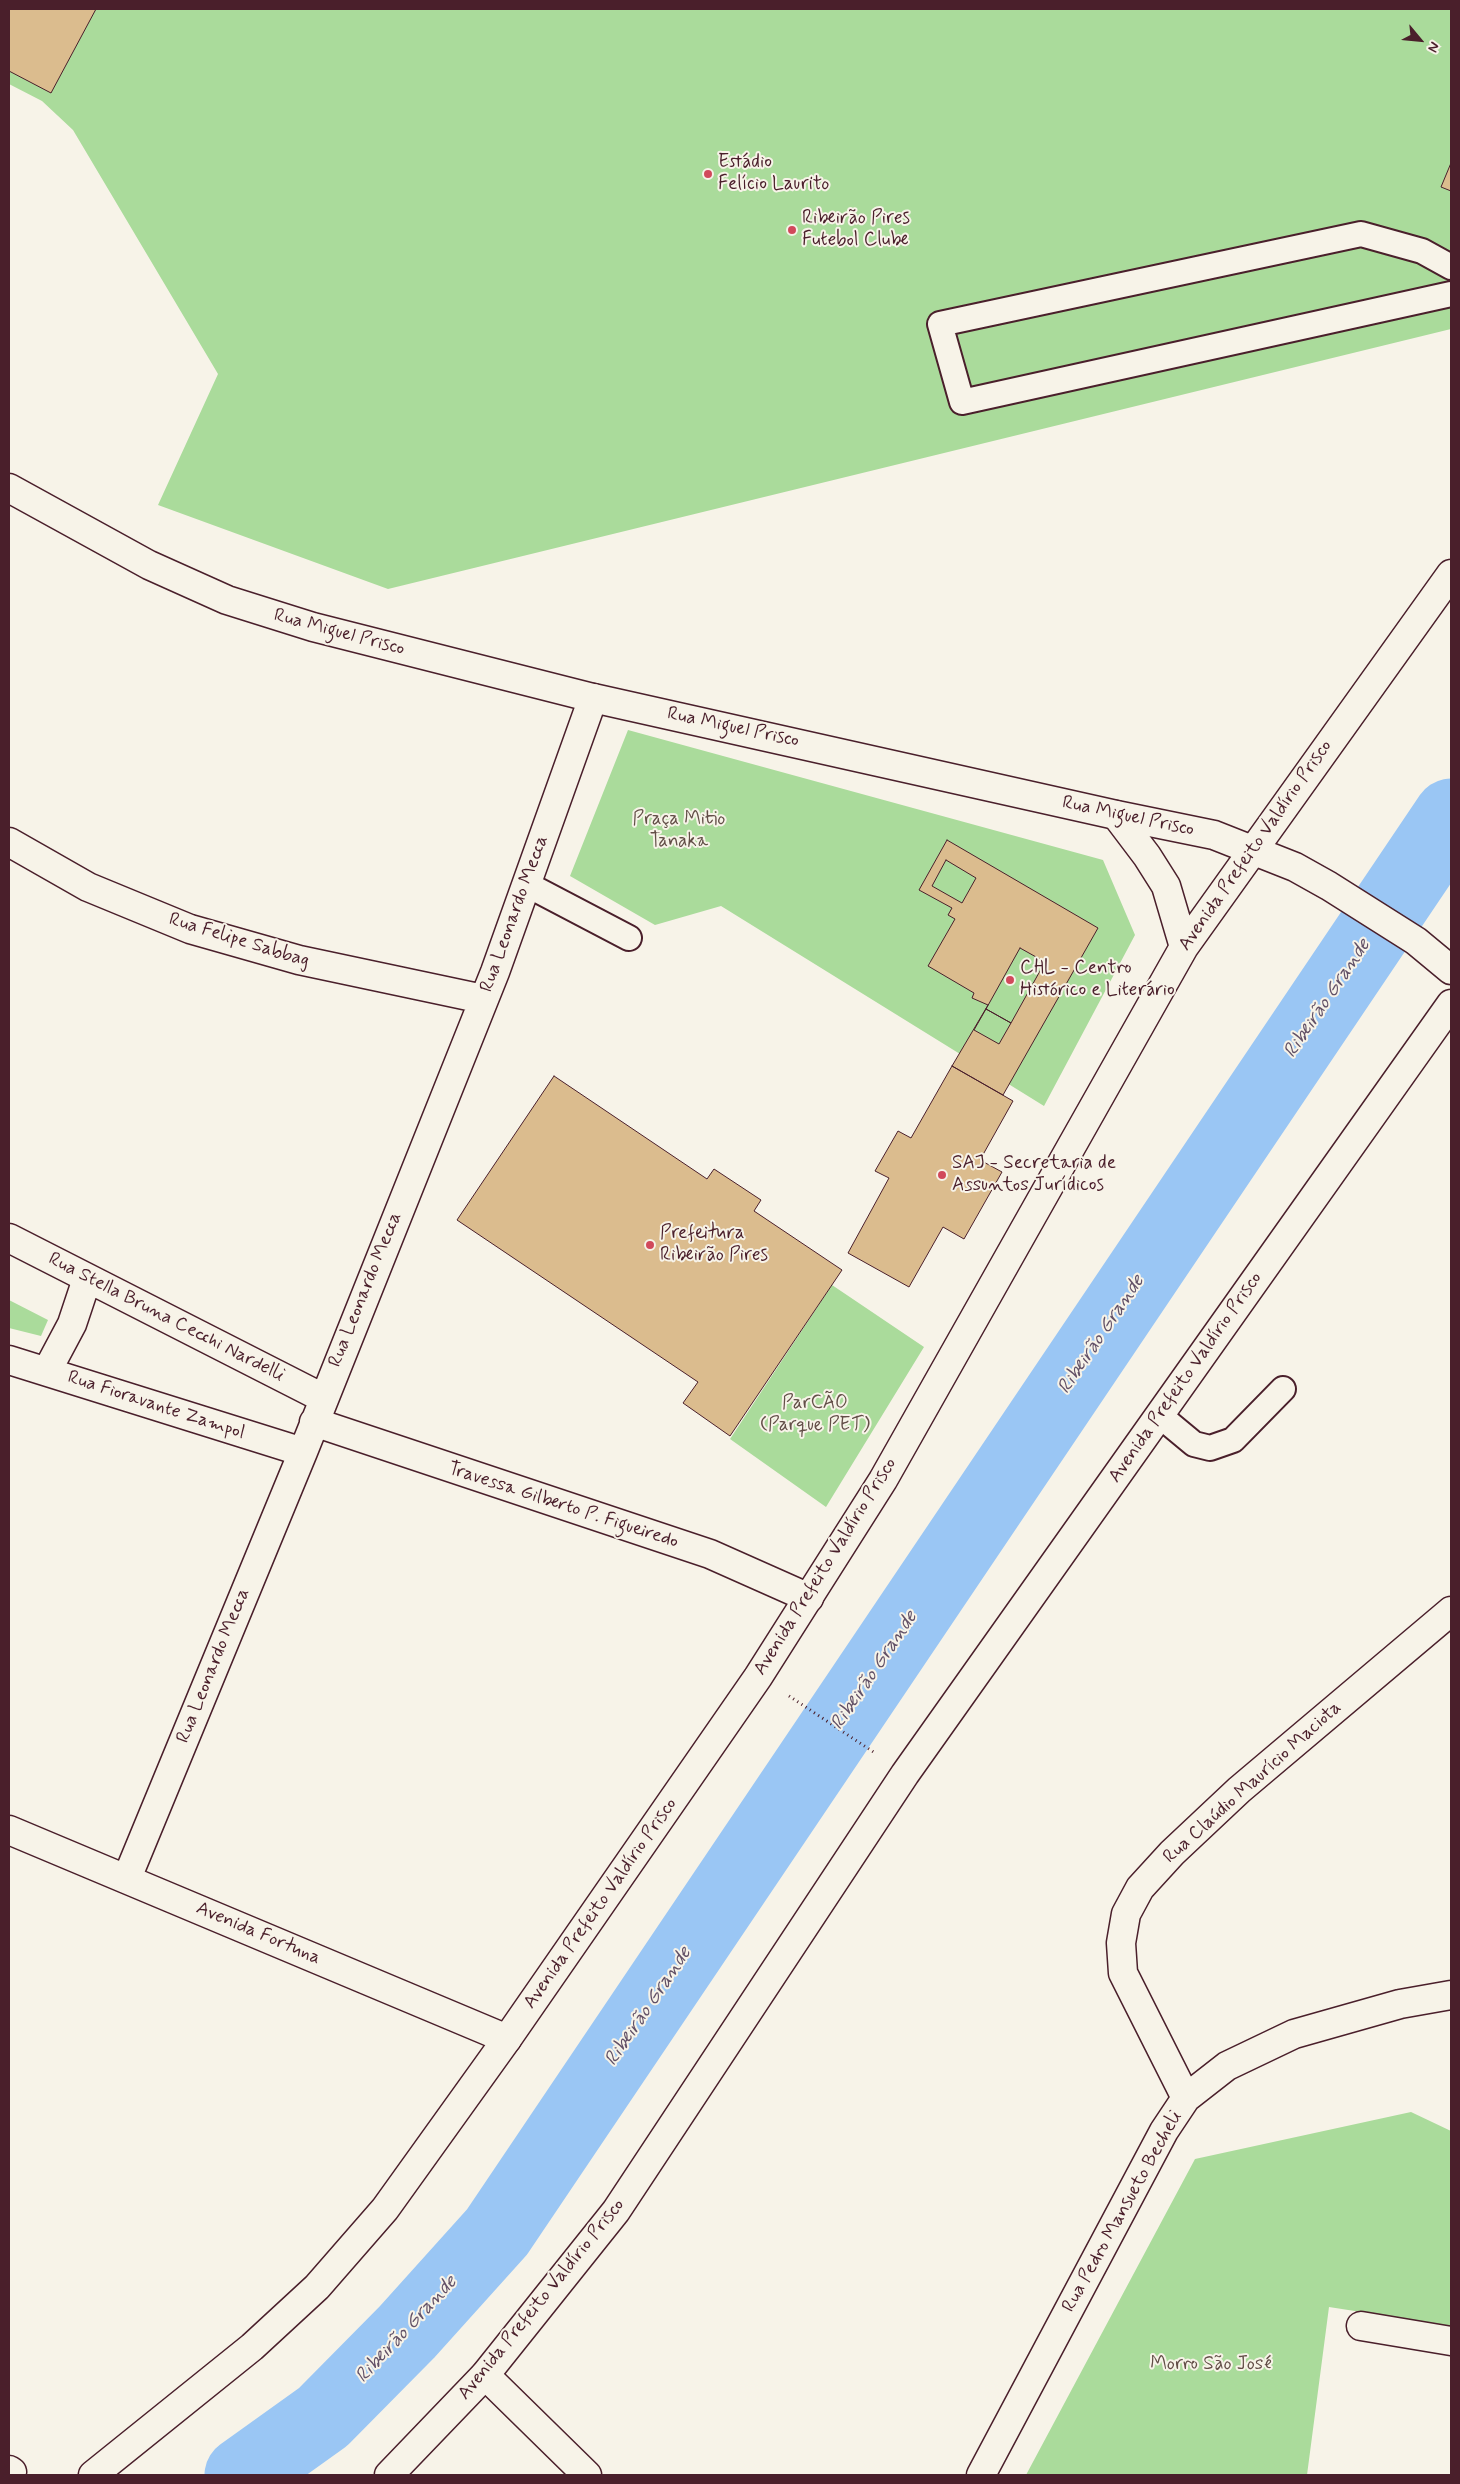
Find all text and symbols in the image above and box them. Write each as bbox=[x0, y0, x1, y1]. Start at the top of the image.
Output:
north arrow bbox=[1395, 15, 1445, 65]
text: N bbox=[1423, 39, 1443, 55]
place label: Estádio Felício Laurito bbox=[718, 152, 829, 196]
marker: Estádio Felício Laurito bbox=[702, 168, 714, 180]
place label: Ribeirão Pires Futebol Clube bbox=[802, 208, 910, 252]
marker: Ribeirão Pires Futebol Clube bbox=[786, 224, 798, 236]
street label: Rua Miguel Prisco bbox=[271, 605, 407, 661]
street label: Rua Miguel Prisco bbox=[665, 703, 801, 753]
street label: Avenida Prefeito Valdírio Prisco bbox=[1174, 736, 1338, 956]
street label: Rua Miguel Prisco bbox=[1060, 792, 1196, 842]
park label: Praça Mitio Tanaka bbox=[633, 809, 725, 853]
street label: Rua Leonardo Mecca bbox=[476, 833, 554, 995]
street label: Rua Felipe Sabbag bbox=[166, 909, 312, 973]
water label: Ribeirão Grande bbox=[1279, 935, 1377, 1063]
place label: CHL - Centro Histórico e Literário bbox=[1020, 958, 1175, 1002]
marker: CHL - Centro Histórico e Literário bbox=[1004, 974, 1016, 986]
place label: SAJ - Secretaria de Assuntos Jurídicos bbox=[952, 1153, 1116, 1197]
marker: SAJ - Secretaria de Assuntos Jurídicos bbox=[936, 1169, 948, 1181]
street label: Rua Leonardo Mecca bbox=[324, 1209, 408, 1371]
place label: Prefeitura Ribeirão Pires bbox=[660, 1223, 768, 1267]
marker: Prefeitura Ribeirão Pires bbox=[644, 1239, 656, 1251]
street label: Rua Stella Bruna Cecchi Nardelli bbox=[44, 1248, 288, 1388]
street label: Avenida Prefeito Valdírio Prisco bbox=[1104, 1268, 1268, 1488]
water label: Ribeirão Grande bbox=[1053, 1271, 1151, 1399]
street label: Rua Fioravante Zampol bbox=[65, 1367, 247, 1445]
park label: ParCÃO (Parque PET) bbox=[760, 1393, 870, 1437]
street label: Avenida Prefeito Valdírio Prisco bbox=[750, 1454, 902, 1680]
street label: Travessa Gilberto P. Figueiredo bbox=[445, 1458, 681, 1554]
street label: Rua Leonardo Mecca bbox=[172, 1585, 256, 1747]
water label: Ribeirão Grande bbox=[826, 1607, 924, 1735]
street label: Rua Claúdio Maurício Maciota bbox=[1159, 1697, 1347, 1869]
street label: Avenida Prefeito Valdírio Prisco bbox=[519, 1794, 683, 2014]
street label: Avenida Fortuna bbox=[192, 1898, 324, 1970]
water label: Ribeirão Grande bbox=[600, 1943, 698, 2071]
street label: Rua Pedro Mansueto Becheli bbox=[1058, 2107, 1188, 2317]
street label: Avenida Prefeito Valdírio Prisco bbox=[454, 2195, 630, 2405]
water label: Ribeirão Grande bbox=[351, 2271, 463, 2389]
park label: Morro São José bbox=[1150, 2354, 1272, 2376]

